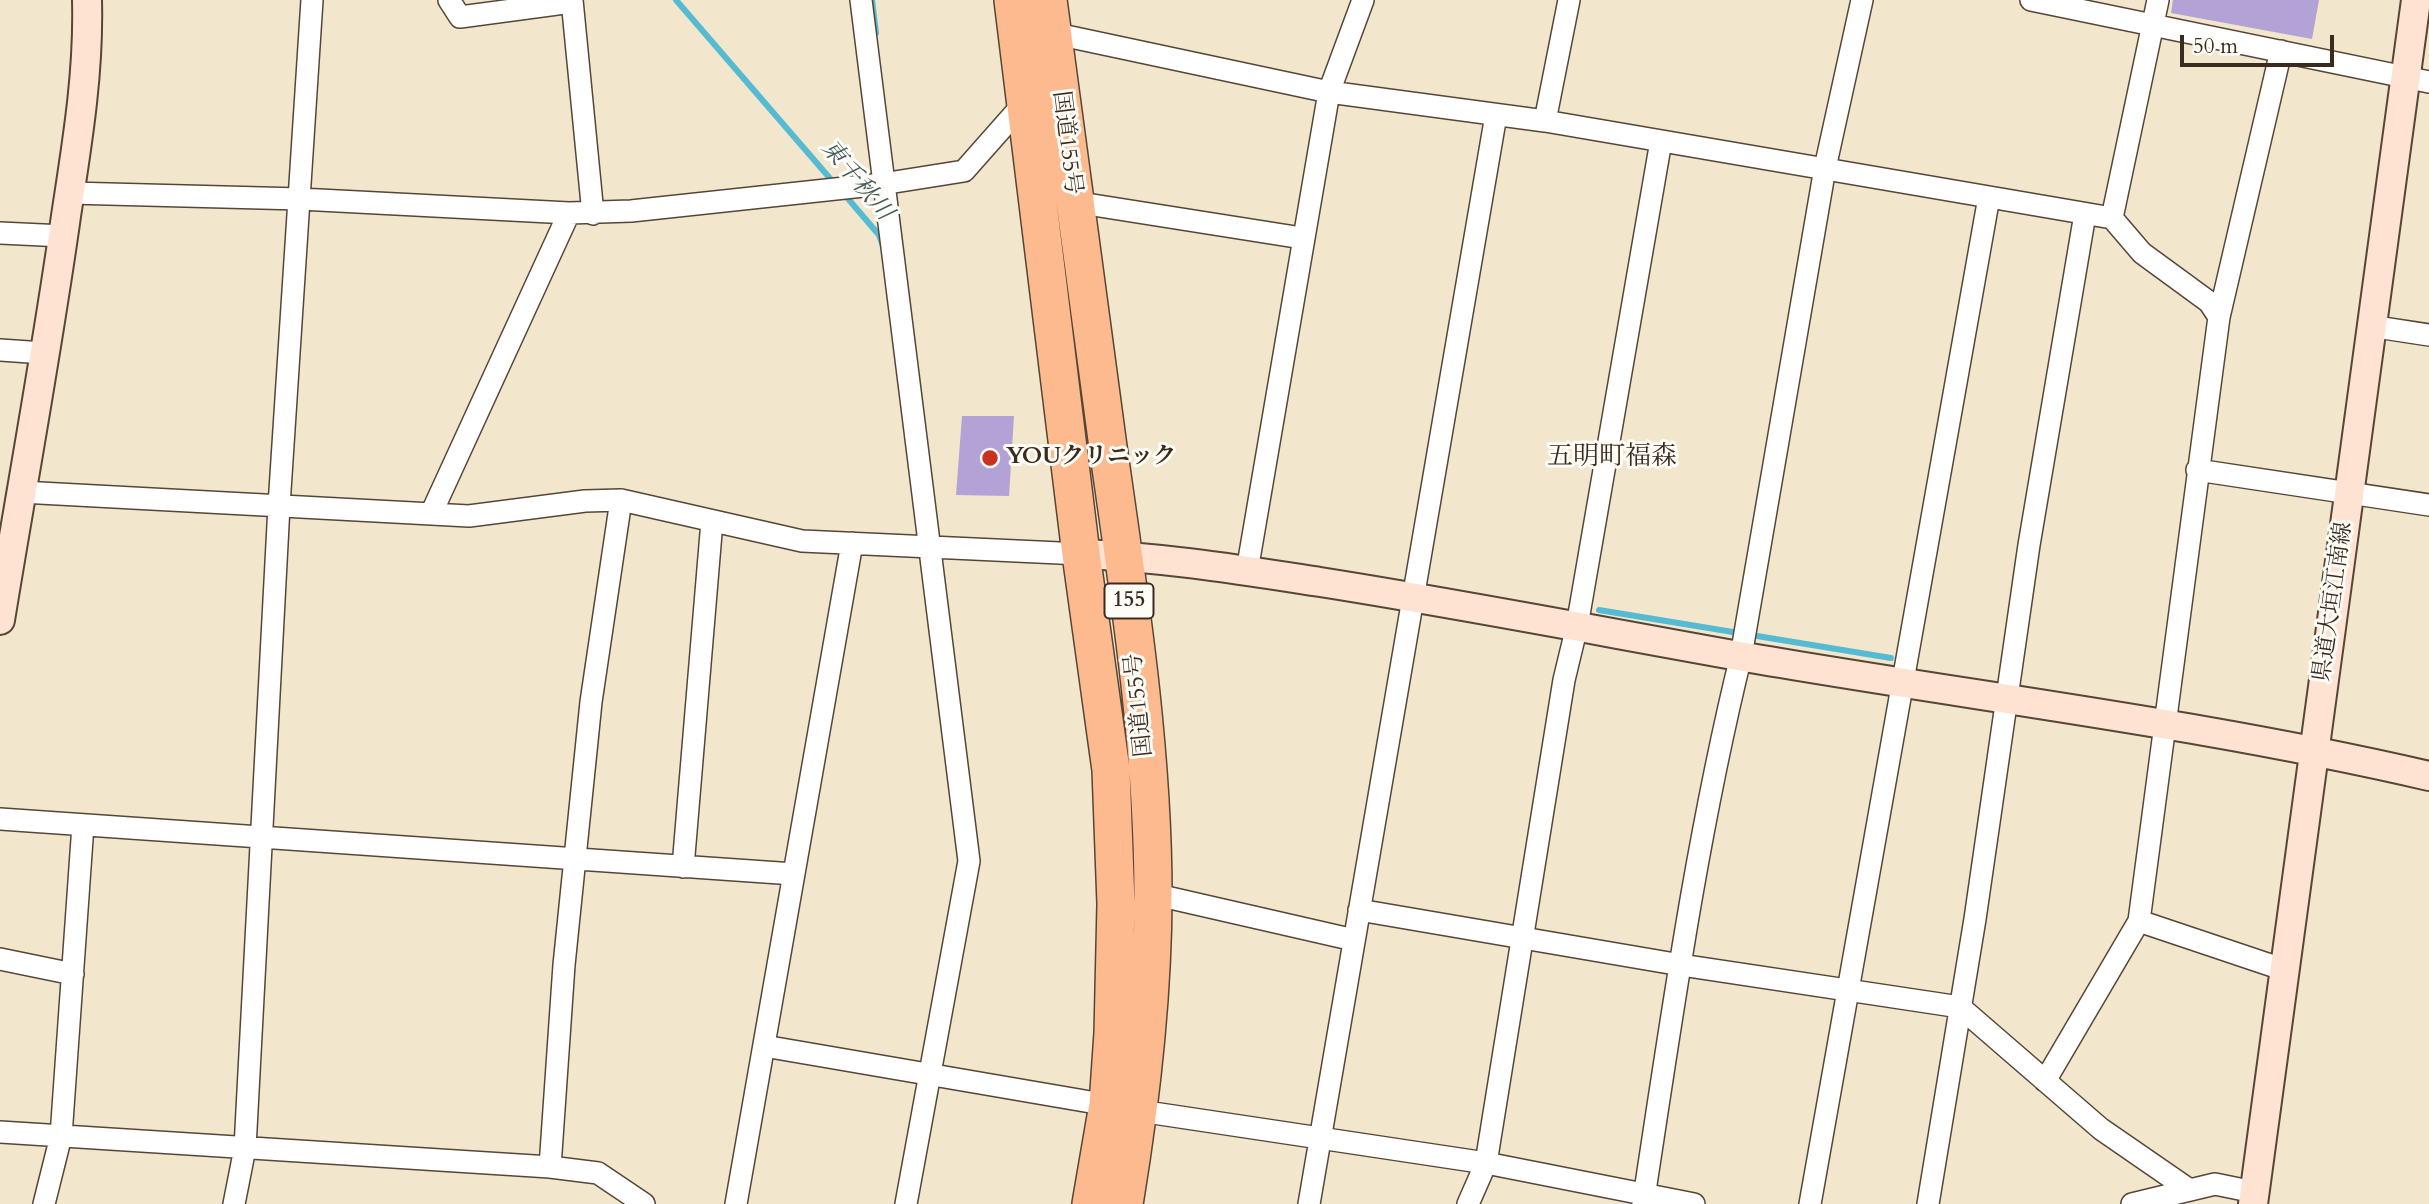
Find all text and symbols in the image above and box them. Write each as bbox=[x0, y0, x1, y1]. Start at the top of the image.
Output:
scale bar bbox=[2184, 21, 2338, 65]
text: 50 m bbox=[2193, 32, 2238, 61]
street label: 国道155号 bbox=[1046, 90, 1086, 196]
water label: 東千秋川 bbox=[814, 135, 898, 227]
district label: 五明町福森 bbox=[1547, 442, 1677, 474]
place label: YOUクリニック bbox=[1006, 444, 1176, 472]
marker: YOUクリニック bbox=[980, 448, 1000, 468]
street label: 県道大垣江南線 bbox=[2309, 520, 2359, 684]
road number: 155 bbox=[1104, 584, 1154, 618]
street label: 国道155号 bbox=[1121, 652, 1159, 758]

